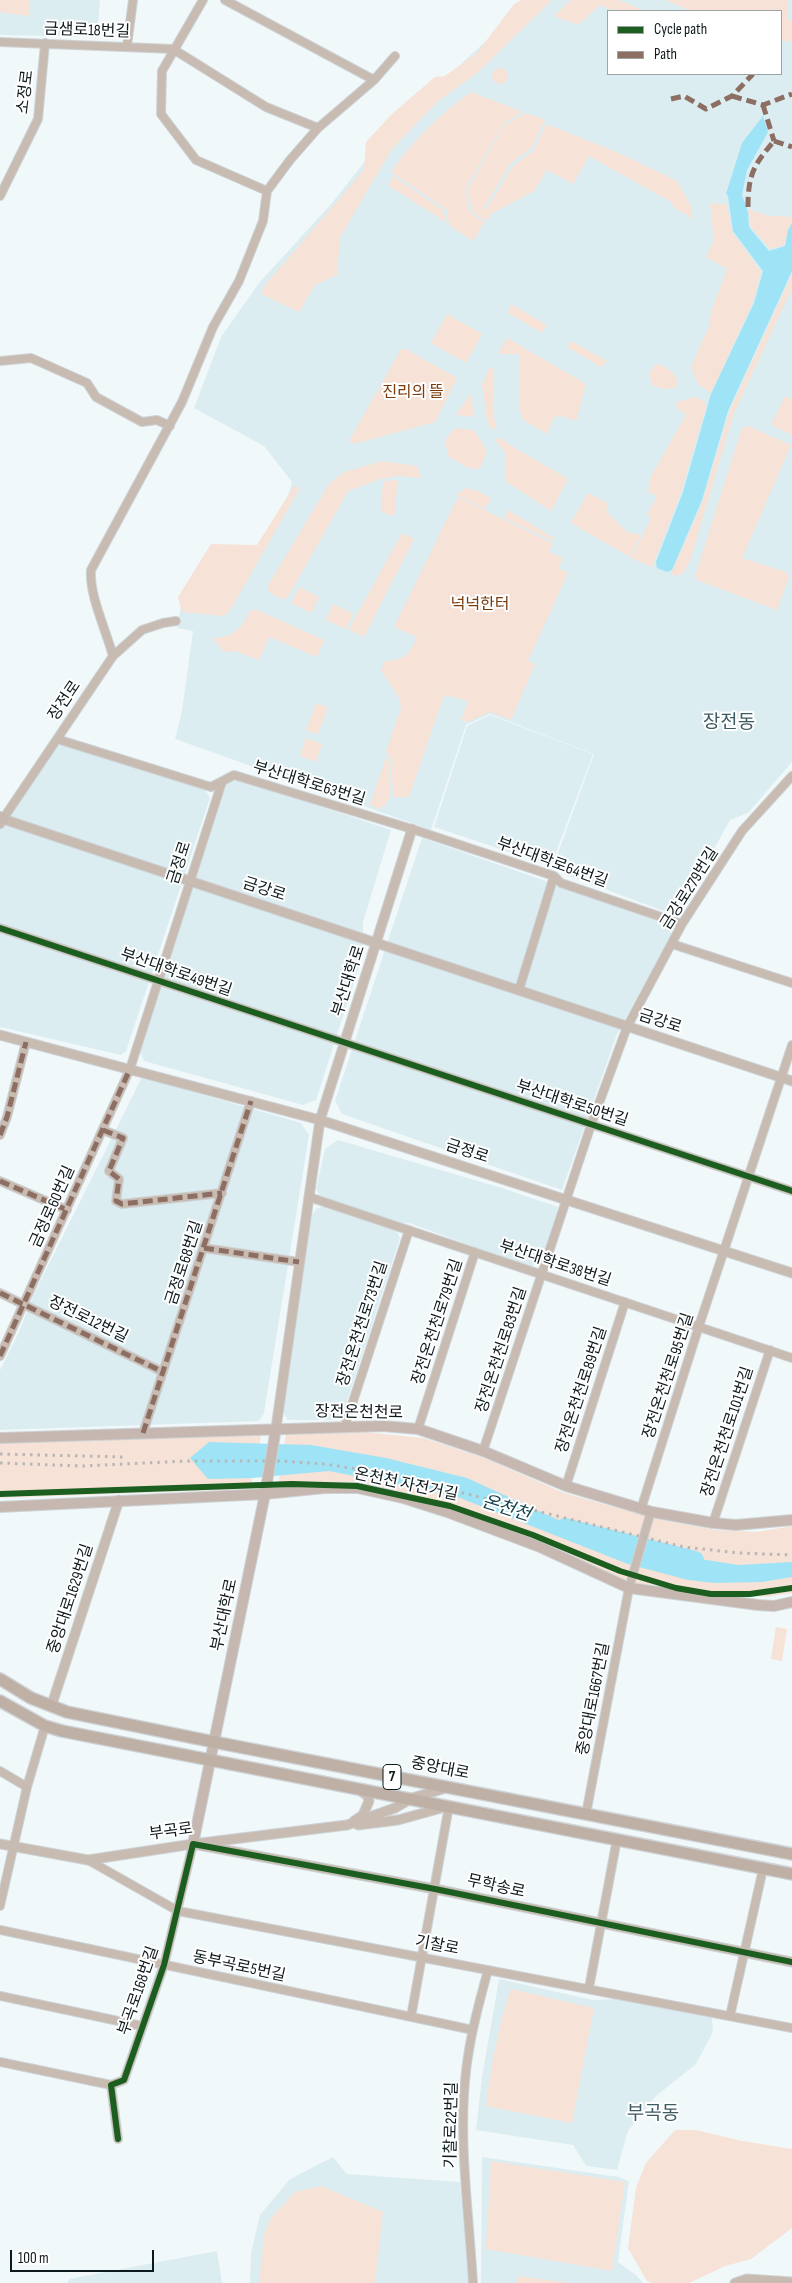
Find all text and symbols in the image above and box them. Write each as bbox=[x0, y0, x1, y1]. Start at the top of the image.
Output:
legend bbox=[607, 10, 782, 75]
street label: 금샘로18번길 bbox=[44, 20, 130, 42]
text: Cycle path bbox=[654, 20, 707, 39]
text: Path bbox=[654, 45, 677, 64]
street label: 소정로 bbox=[14, 69, 38, 115]
park label: 진리의 뜰 bbox=[382, 383, 444, 403]
park label: 넉넉한터 bbox=[451, 595, 509, 615]
street label: 장전로 bbox=[45, 677, 85, 725]
district label: 장전동 bbox=[703, 712, 755, 734]
street label: 부산대학로63번길 bbox=[250, 758, 368, 810]
street label: 부산대학로64번길 bbox=[494, 834, 610, 892]
street label: 금정로 bbox=[164, 839, 196, 887]
street label: 금강로279번길 bbox=[657, 844, 723, 934]
street label: 금강로 bbox=[240, 874, 288, 906]
street label: 부산대학로 bbox=[328, 943, 370, 1019]
street label: 부산대학로49번길 bbox=[118, 945, 234, 1001]
street label: 금강로 bbox=[636, 1006, 684, 1038]
street label: 부산대학로50번길 bbox=[514, 1077, 630, 1131]
street label: 금정로 bbox=[443, 1136, 491, 1168]
street label: 금정로60번길 bbox=[26, 1163, 80, 1251]
street label: 금정로68번길 bbox=[162, 1218, 208, 1308]
street label: 부산대학로38번길 bbox=[497, 1237, 613, 1291]
street label: 장전온천천로79번길 bbox=[409, 1257, 467, 1387]
street label: 장전온천천로73번길 bbox=[334, 1259, 392, 1389]
street label: 장전온천천로83번길 bbox=[473, 1285, 531, 1415]
street label: 장전로12번길 bbox=[45, 1293, 131, 1347]
street label: 장전온천천로95번길 bbox=[640, 1311, 698, 1441]
street label: 장전온천천로89번길 bbox=[552, 1324, 612, 1456]
street label: 장전온천천로101번길 bbox=[698, 1364, 758, 1500]
street label: 장전온천천로 bbox=[315, 1403, 403, 1423]
street label: 온천천 자전거길 bbox=[352, 1465, 460, 1505]
water label: 온천천 bbox=[479, 1491, 533, 1527]
street label: 중앙대로1629번길 bbox=[44, 1541, 98, 1657]
street label: 부산대학로 bbox=[208, 1577, 242, 1653]
street label: 중앙대로1667번길 bbox=[574, 1641, 614, 1757]
street label: 중앙대로 bbox=[409, 1754, 471, 1784]
road number: 7 bbox=[383, 1764, 401, 1790]
street label: 부곡로 bbox=[148, 1819, 194, 1845]
street label: 무학송로 bbox=[465, 1871, 527, 1903]
street label: 기찰로 bbox=[413, 1932, 461, 1960]
street label: 부곡로168번길 bbox=[115, 1944, 163, 2038]
street label: 동부곡로5번길 bbox=[191, 1948, 287, 1986]
street label: 기찰로22번길 bbox=[442, 2081, 462, 2169]
district label: 부곡동 bbox=[627, 2103, 679, 2125]
scale bar bbox=[12, 2240, 156, 2272]
text: 100 m bbox=[18, 2249, 49, 2268]

